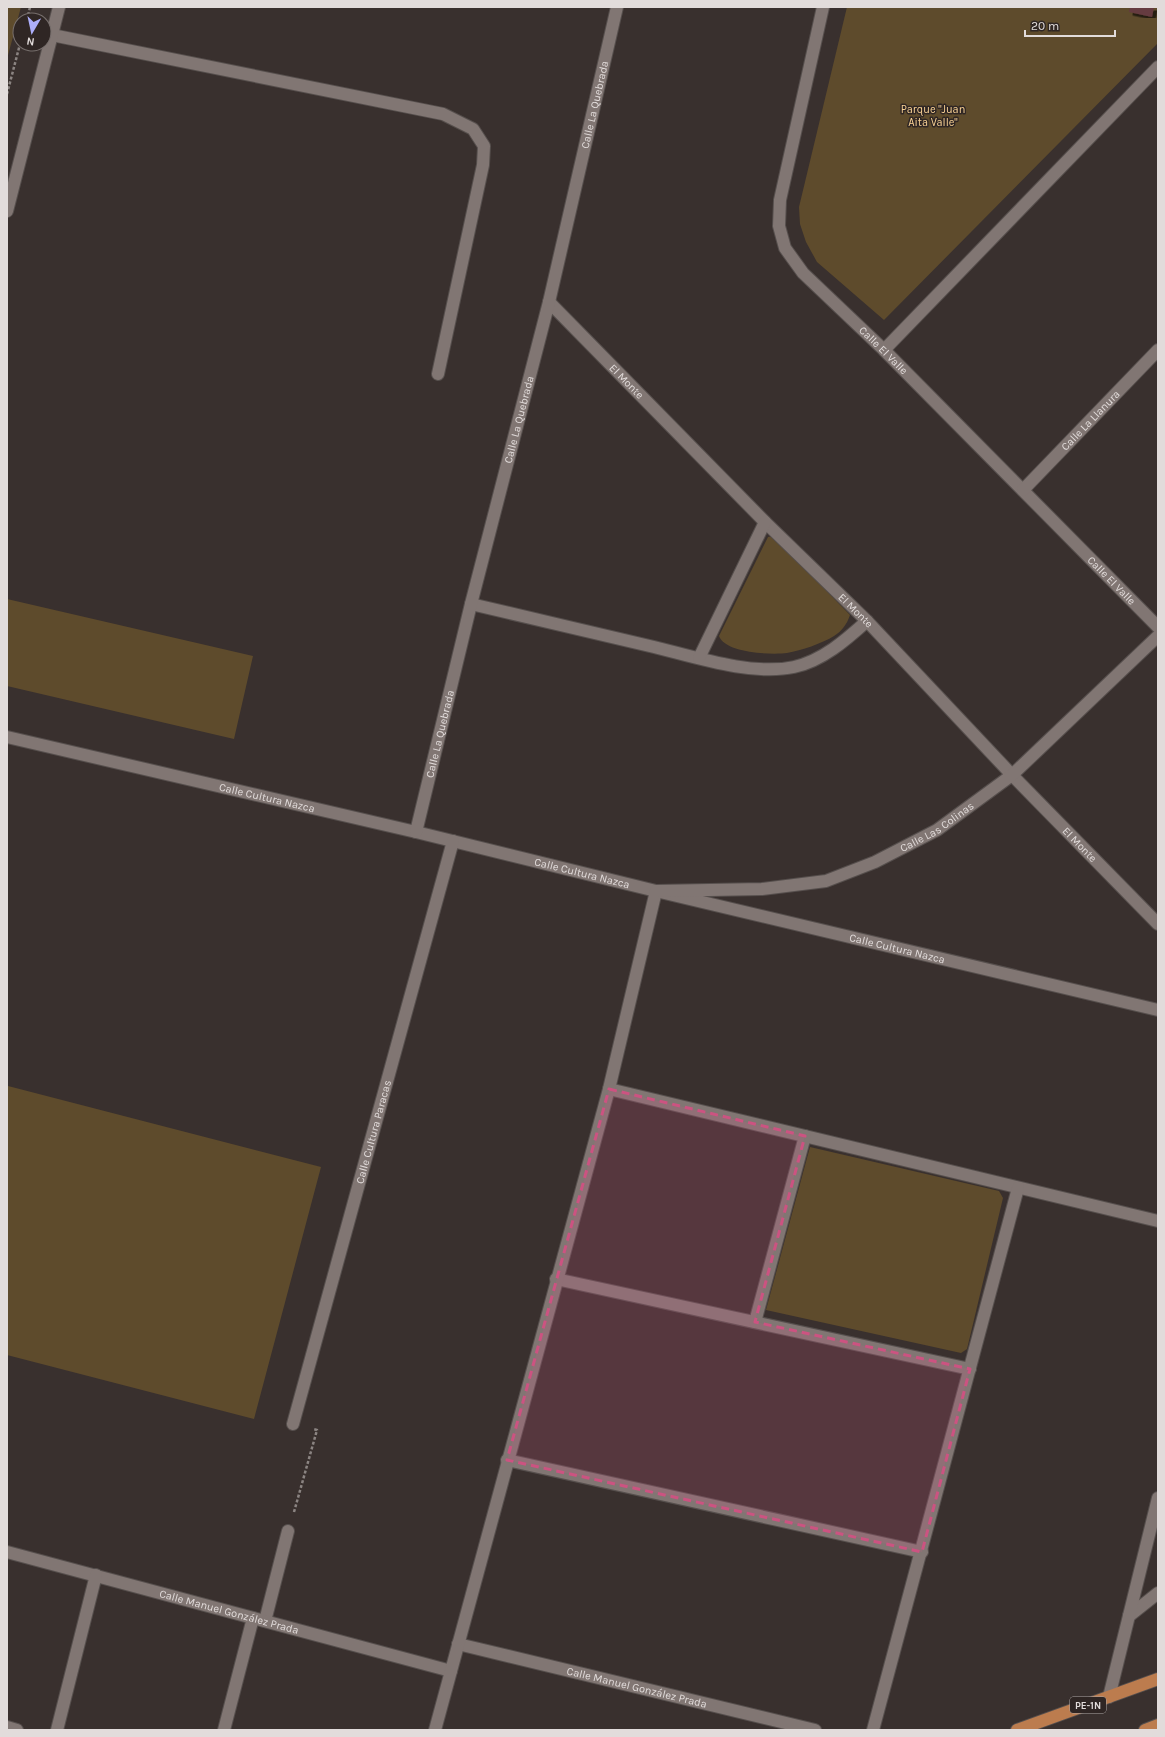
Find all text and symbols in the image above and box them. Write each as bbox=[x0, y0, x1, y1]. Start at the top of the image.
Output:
north arrow bbox=[12, 12, 52, 52]
scale bar bbox=[1025, 12, 1115, 38]
text: 20 m bbox=[1031, 19, 1059, 33]
text: N bbox=[26, 34, 35, 48]
street label: Calle La Quebrada bbox=[579, 60, 611, 150]
park label: Parque "Juan Aita Valle" bbox=[901, 103, 965, 129]
street label: Calle El Valle bbox=[856, 324, 911, 377]
street label: El Monte bbox=[606, 361, 647, 402]
street label: Calle La Quebrada bbox=[502, 375, 537, 465]
street label: Calle La Llanura bbox=[1059, 388, 1123, 453]
street label: Calle El Valle bbox=[1085, 554, 1138, 608]
street label: El Monte bbox=[835, 591, 876, 631]
street label: Calle La Quebrada bbox=[423, 689, 457, 779]
street label: Calle Cultura Nazca bbox=[218, 780, 316, 815]
street label: Calle Las Colinas bbox=[898, 799, 977, 855]
street label: El Monte bbox=[1060, 824, 1100, 865]
street label: Calle Cultura Nazca bbox=[533, 855, 631, 891]
street label: Calle Cultura Nazca bbox=[848, 931, 946, 966]
street label: Calle Cultura Paracas bbox=[353, 1078, 394, 1185]
street label: Calle Manuel González Prada bbox=[158, 1587, 300, 1637]
street label: Calle Manuel González Prada bbox=[565, 1664, 708, 1711]
road number: PE-1N bbox=[1070, 1697, 1106, 1713]

